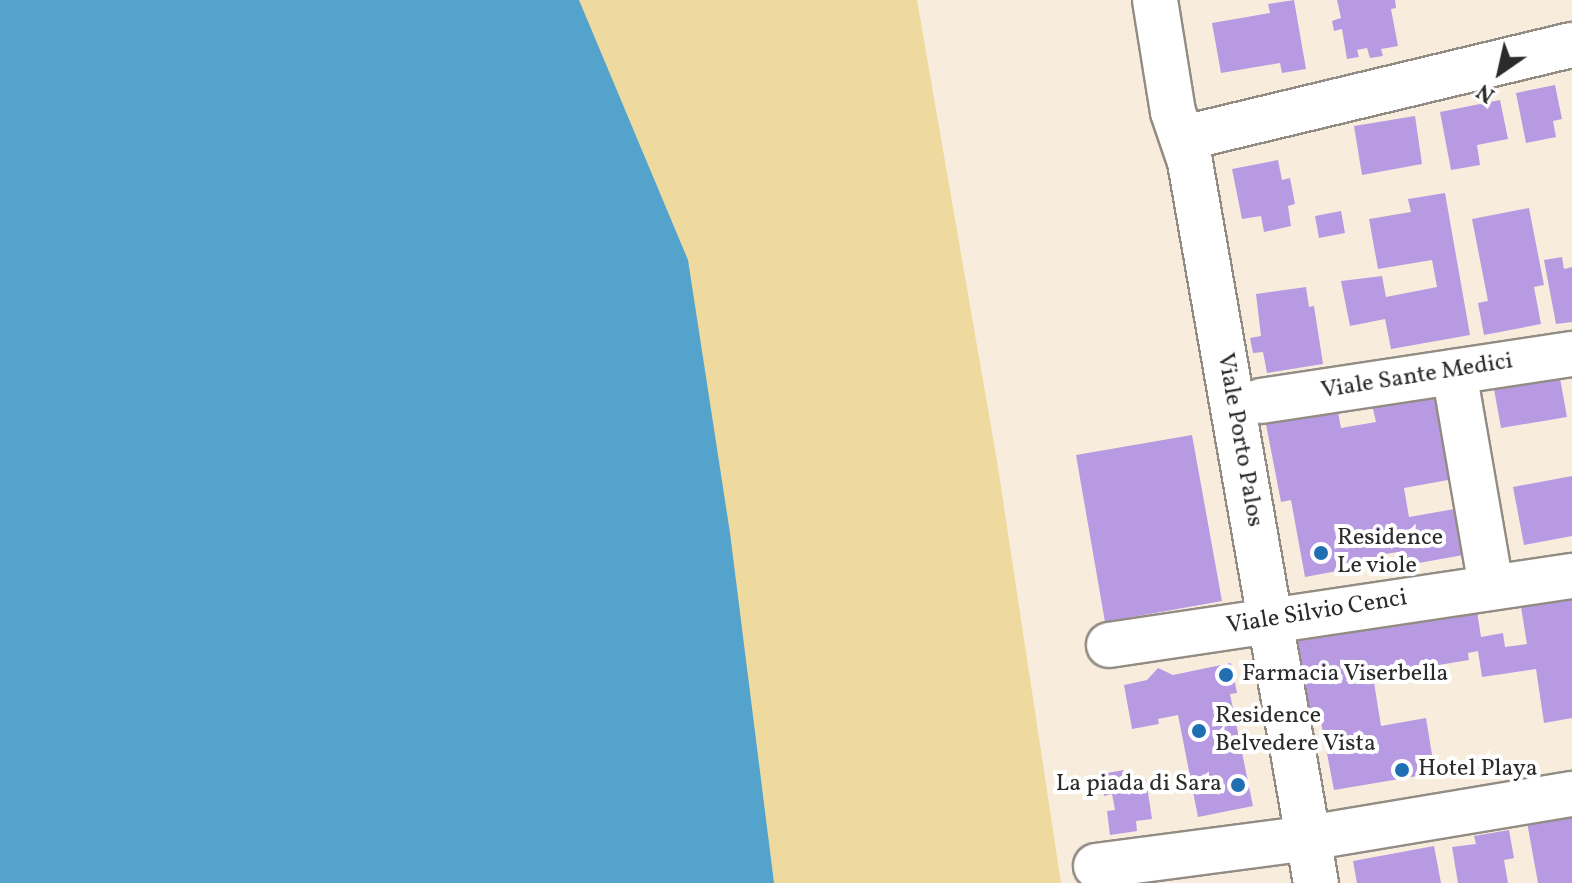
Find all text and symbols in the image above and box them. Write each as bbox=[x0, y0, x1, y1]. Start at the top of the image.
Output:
north arrow bbox=[1460, 32, 1540, 112]
text: N bbox=[1471, 75, 1502, 110]
street label: Viale Sante Medici bbox=[1319, 348, 1515, 406]
street label: Viale Porto Palos bbox=[1210, 351, 1268, 529]
place label: Residence Le viole bbox=[1337, 525, 1443, 581]
marker: Residence Le viole bbox=[1312, 544, 1330, 562]
street label: Viale Silvio Cenci bbox=[1225, 585, 1409, 641]
place label: Farmacia Viserbella bbox=[1242, 661, 1449, 689]
marker: Farmacia Viserbella bbox=[1217, 666, 1235, 684]
place label: Residence Belvedere Vista bbox=[1215, 703, 1377, 759]
marker: Residence Belvedere Vista bbox=[1190, 722, 1208, 740]
place label: Hotel Playa bbox=[1418, 756, 1538, 784]
marker: Hotel Playa bbox=[1393, 761, 1411, 779]
place label: La piada di Sara bbox=[1056, 771, 1222, 799]
marker: La piada di Sara bbox=[1229, 776, 1247, 794]

